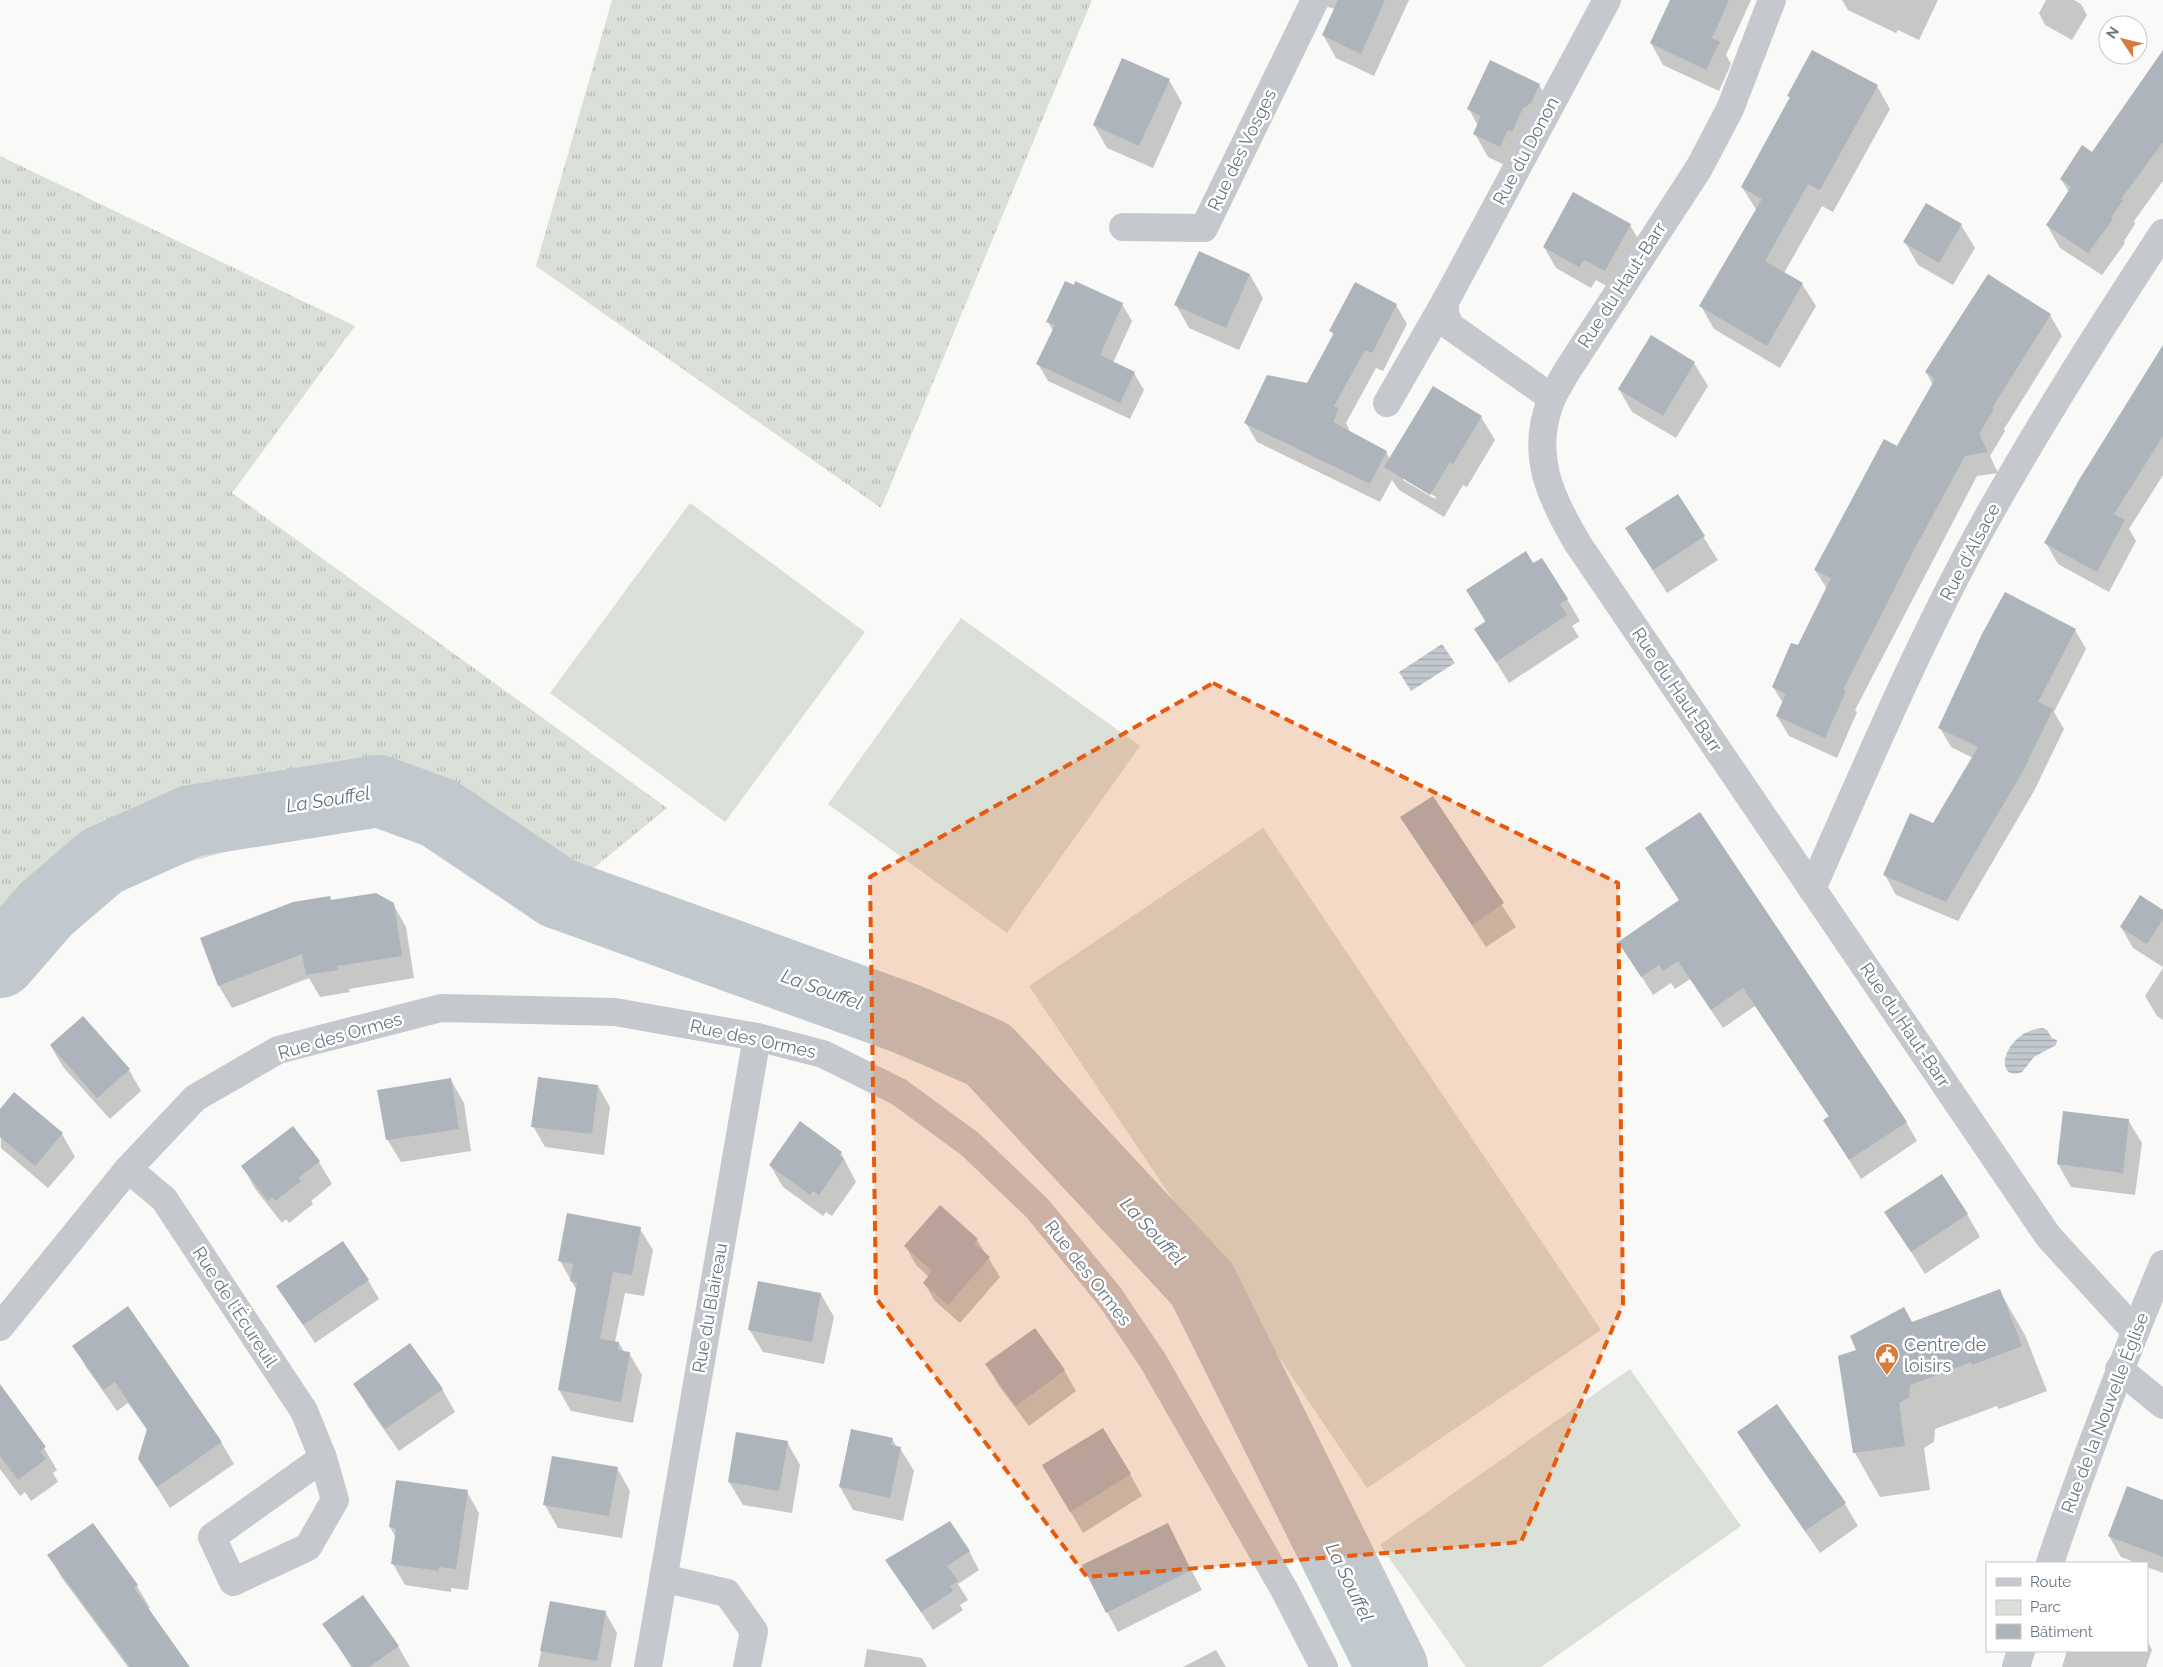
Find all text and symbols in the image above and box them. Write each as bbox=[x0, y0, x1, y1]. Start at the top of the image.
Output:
north arrow bbox=[2098, 15, 2148, 65]
text: N bbox=[2103, 24, 2122, 42]
street label: Rue des Vosges bbox=[1203, 85, 1280, 214]
street label: Rue du Donon bbox=[1488, 93, 1563, 208]
street label: Rue du Haut-Barr bbox=[1573, 217, 1670, 352]
street label: Rue d'Alsace bbox=[1935, 499, 2004, 604]
street label: Rue du Haut-Barr bbox=[1628, 623, 1727, 757]
water label: La Souffel bbox=[284, 782, 372, 816]
street label: Rue du Haut-Barr bbox=[1856, 958, 1955, 1092]
water label: La Souffel bbox=[778, 964, 866, 1014]
street label: Rue des Ormes bbox=[275, 1008, 405, 1063]
street label: Rue des Ormes bbox=[688, 1015, 818, 1062]
water label: La Souffel bbox=[1116, 1193, 1190, 1269]
street label: Rue des Ormes bbox=[1041, 1216, 1136, 1330]
street label: Rue du Blaireau bbox=[688, 1241, 731, 1375]
street label: Rue de l'Écureuil bbox=[189, 1242, 283, 1371]
street label: Rue de la Nouvelle Église bbox=[2056, 1309, 2153, 1516]
place label: Centre de loisirs bbox=[1904, 1334, 1987, 1376]
public building icon: Centre de loisirs bbox=[1874, 1342, 1900, 1376]
water label: La Souffel bbox=[1322, 1539, 1378, 1625]
legend bbox=[1986, 1562, 2148, 1652]
text: Route bbox=[2030, 1573, 2071, 1591]
text: Parc bbox=[2030, 1598, 2061, 1616]
text: Bâtiment bbox=[2030, 1623, 2093, 1641]

